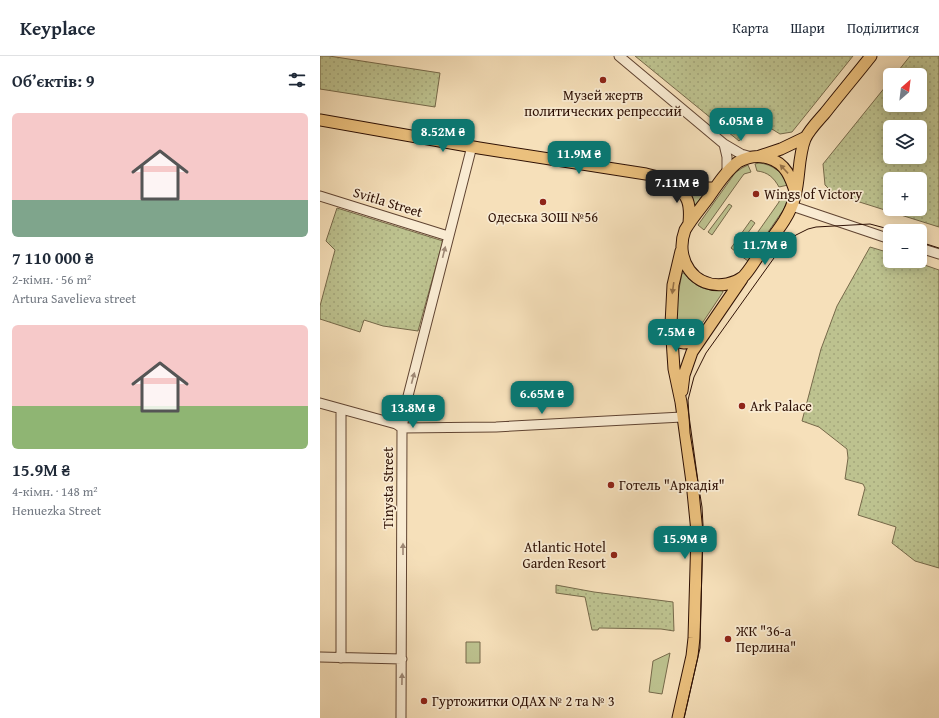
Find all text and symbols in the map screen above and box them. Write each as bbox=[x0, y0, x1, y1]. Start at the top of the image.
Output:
text: Keyplace bbox=[20, 14, 96, 42]
text: Карта bbox=[732, 18, 769, 38]
text: Шари bbox=[791, 18, 825, 38]
text: Поділитися bbox=[847, 18, 919, 38]
text: Об’єктів: 9 bbox=[12, 68, 95, 93]
north arrow bbox=[883, 68, 927, 112]
map controls bbox=[883, 68, 927, 268]
icon: filters bbox=[286, 69, 308, 91]
marker: Музей жертв политических репрессий bbox=[598, 75, 608, 85]
place label: Музей жертв политических репрессий bbox=[524, 85, 682, 121]
pin: 6.05M ₴ bbox=[704, 108, 778, 142]
text: 6.05M ₴ bbox=[719, 111, 763, 130]
pin: 8.52M ₴ bbox=[406, 119, 480, 153]
button: layers bbox=[883, 120, 927, 164]
text: 8.52M ₴ bbox=[421, 122, 465, 141]
icon: home bbox=[124, 139, 196, 211]
pin: 11.9M ₴ bbox=[542, 141, 616, 175]
text: 11.9M ₴ bbox=[557, 144, 601, 163]
one-way arrow bbox=[780, 164, 789, 173]
pin: 7.11M ₴ bbox=[640, 170, 714, 204]
button: + bbox=[883, 172, 927, 216]
text: 7.11M ₴ bbox=[655, 173, 699, 192]
street label: Svitla Street bbox=[351, 182, 425, 222]
place label: Wings of Victory bbox=[764, 184, 862, 204]
marker: Wings of Victory bbox=[751, 189, 761, 199]
marker: Одеська ЗОШ №56 bbox=[538, 197, 548, 207]
place label: Одеська ЗОШ №56 bbox=[488, 207, 598, 227]
button: − bbox=[883, 224, 927, 268]
pin: 11.7M ₴ bbox=[728, 232, 802, 266]
text: 11.7M ₴ bbox=[743, 235, 787, 254]
text: 7 110 000 ₴ bbox=[12, 245, 94, 270]
one-way arrow bbox=[441, 246, 447, 258]
text: 2-кімн. · 56 m² bbox=[12, 270, 91, 289]
one-way arrow bbox=[670, 282, 676, 294]
text: Artura Savelieva street bbox=[12, 289, 136, 308]
pin: 7.5M ₴ bbox=[643, 319, 709, 353]
text: 7.5M ₴ bbox=[657, 322, 695, 341]
icon: home bbox=[124, 351, 196, 423]
one-way arrow bbox=[410, 372, 416, 384]
pin: 6.65M ₴ bbox=[505, 381, 579, 415]
text: 6.65M ₴ bbox=[520, 384, 564, 403]
pin: 13.8M ₴ bbox=[376, 395, 450, 429]
place label: Ark Palace bbox=[750, 396, 812, 416]
text: 13.8M ₴ bbox=[391, 398, 435, 417]
marker: Ark Palace bbox=[737, 401, 747, 411]
street label: Tinysta Street bbox=[378, 447, 398, 529]
text: 15.9M ₴ bbox=[12, 457, 70, 482]
place label: Готель "Аркадія" bbox=[619, 475, 725, 495]
marker: Готель "Аркадія" bbox=[606, 480, 616, 490]
text: 4-кімн. · 148 m² bbox=[12, 482, 98, 501]
text: Henuezka Street bbox=[12, 501, 101, 520]
pin: 15.9M ₴ bbox=[648, 526, 722, 560]
text: 15.9M ₴ bbox=[663, 529, 707, 548]
place label: Atlantic Hotel Garden Resort bbox=[522, 537, 606, 573]
one-way arrow bbox=[399, 543, 406, 555]
marker: Atlantic Hotel Garden Resort bbox=[609, 550, 619, 560]
place label: ЖК "36-а Перлина" bbox=[735, 621, 796, 657]
marker: ЖК "36-а Перлина" bbox=[723, 634, 733, 644]
one-way arrow bbox=[398, 673, 405, 685]
place label: Гуртожитки ОДАХ № 2 та № 3 bbox=[432, 691, 615, 711]
marker: Гуртожитки ОДАХ № 2 та № 3 bbox=[419, 696, 429, 706]

